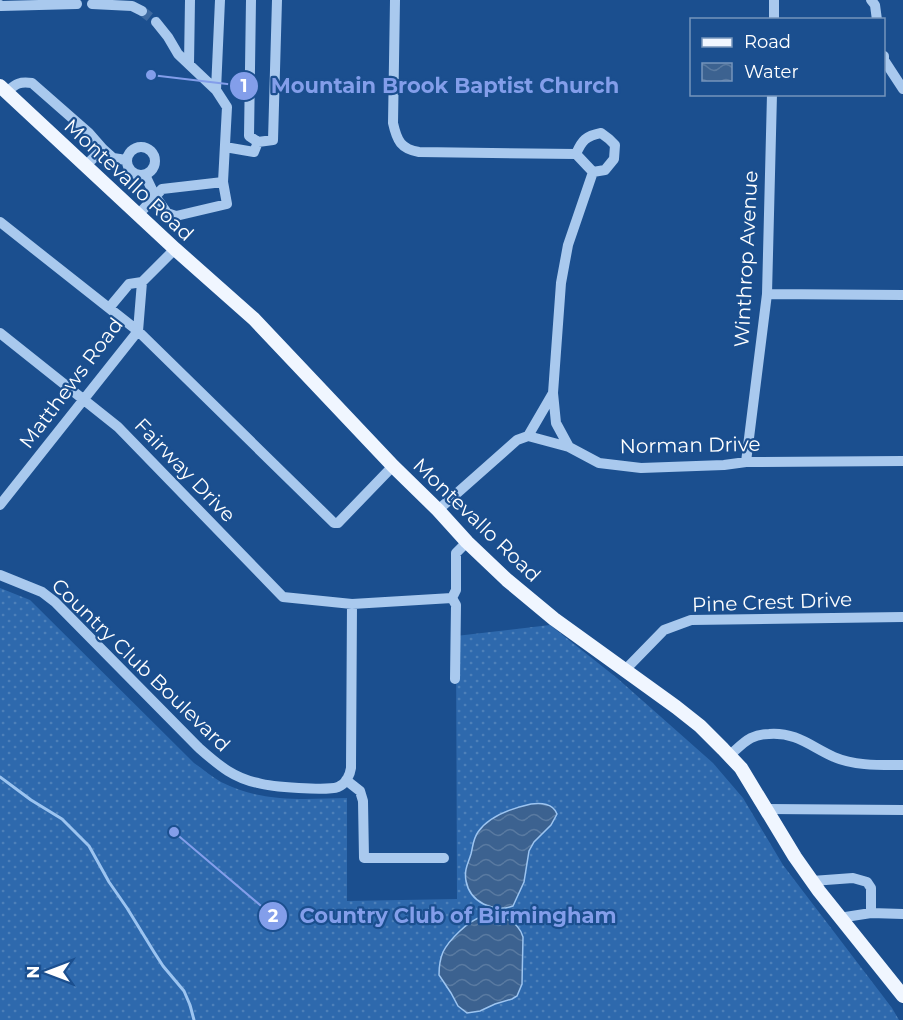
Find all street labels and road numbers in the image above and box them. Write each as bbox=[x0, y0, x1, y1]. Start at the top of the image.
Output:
street label: Montevallo Road bbox=[59, 114, 199, 246]
street label: Winthrop Avenue bbox=[729, 170, 763, 348]
street label: Matthews Road bbox=[14, 313, 128, 453]
street label: Fairway Drive bbox=[130, 413, 240, 527]
street label: Norman Drive bbox=[619, 432, 761, 458]
street label: Montevallo Road bbox=[408, 453, 546, 587]
street label: Country Club Boulevard bbox=[47, 573, 235, 757]
street label: Pine Crest Drive bbox=[692, 587, 852, 617]

